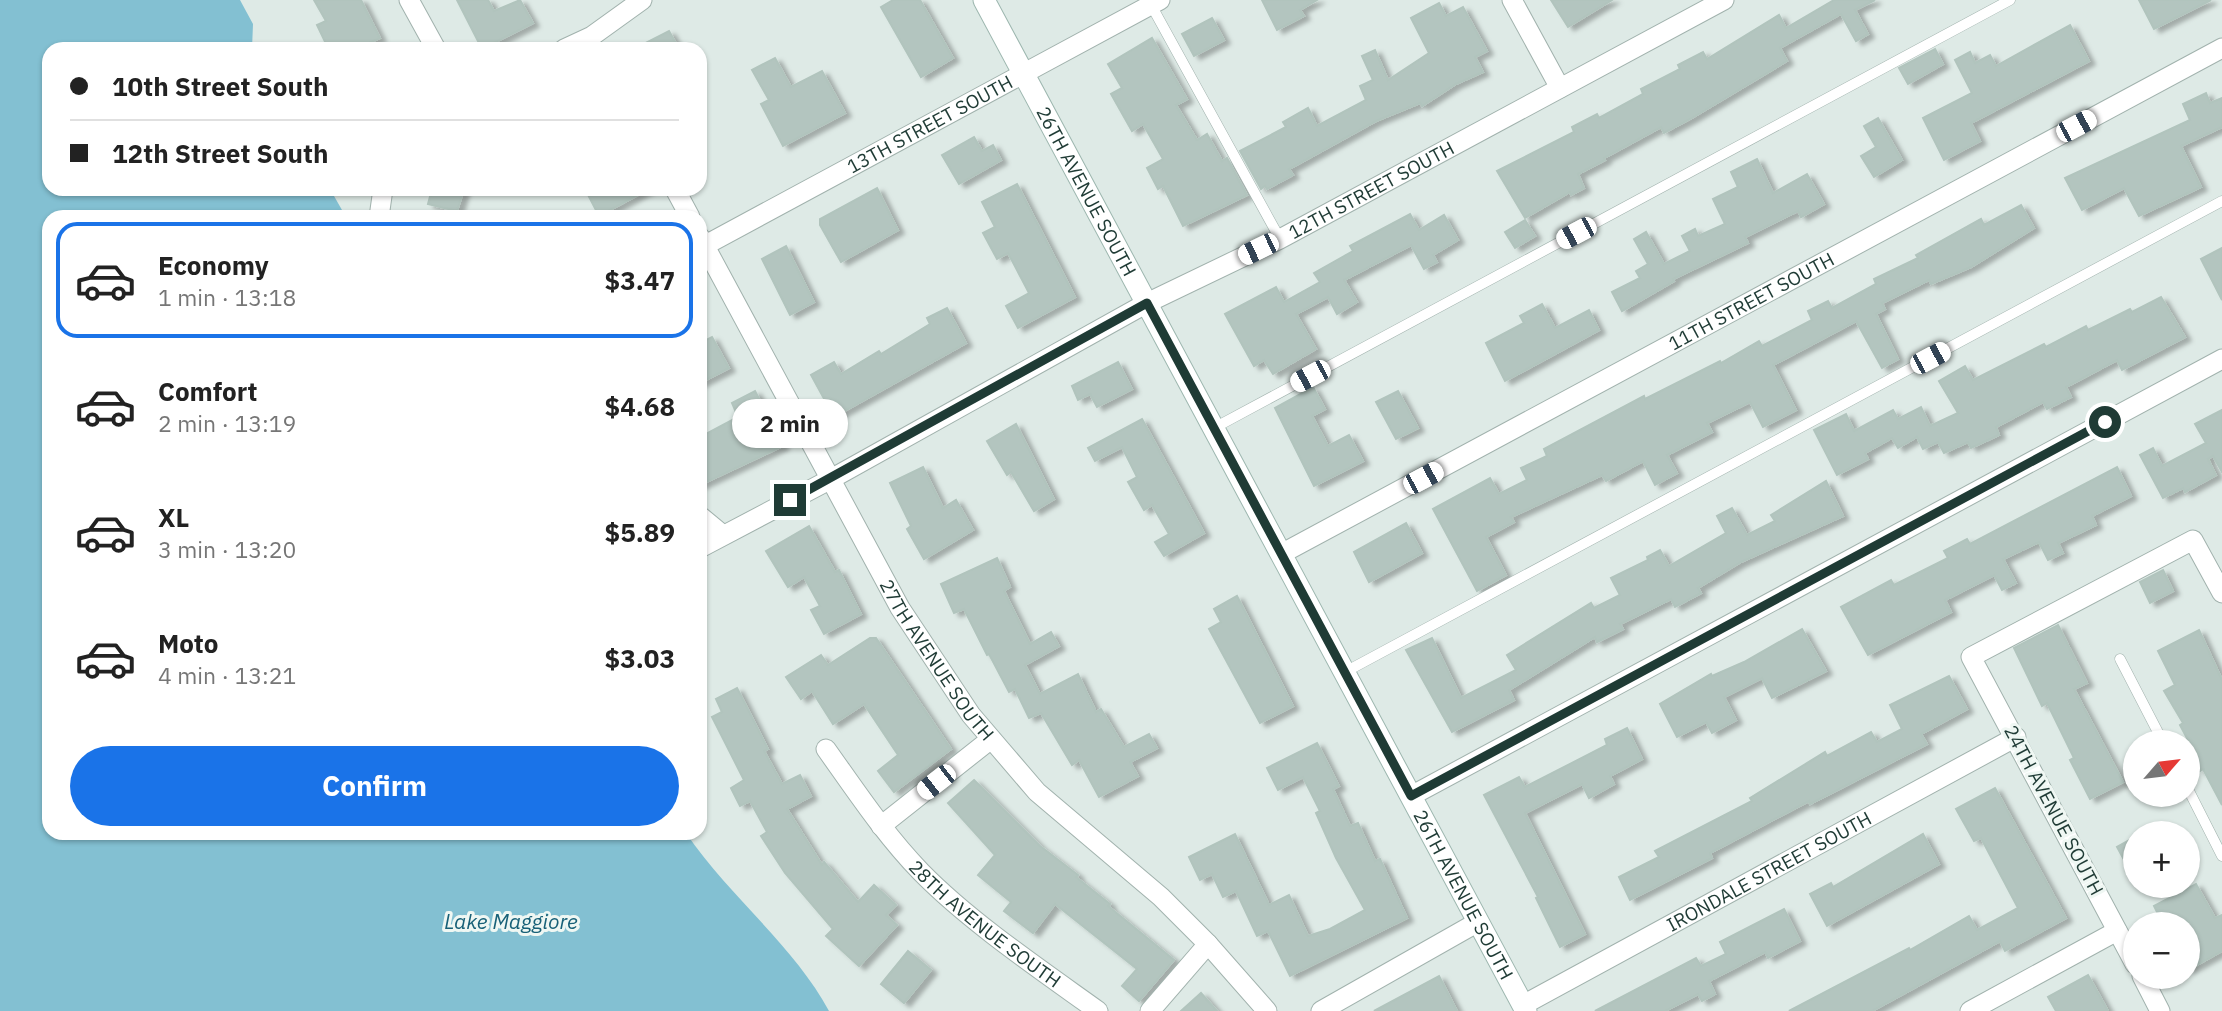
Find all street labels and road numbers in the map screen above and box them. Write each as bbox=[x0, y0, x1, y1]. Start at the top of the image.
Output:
street label: 13TH STREET SOUTH bbox=[843, 70, 1017, 179]
street label: 26TH AVENUE SOUTH bbox=[1031, 102, 1142, 280]
street label: 12TH STREET SOUTH bbox=[1284, 136, 1458, 244]
street label: 11TH STREET SOUTH bbox=[1664, 247, 1838, 355]
street label: 27TH AVENUE SOUTH bbox=[875, 575, 999, 745]
street label: 24TH AVENUE SOUTH bbox=[1999, 721, 2109, 899]
street label: 26TH AVENUE SOUTH bbox=[1408, 805, 1519, 984]
street label: IRONDALE STREET SOUTH bbox=[1663, 806, 1875, 937]
street label: 28TH AVENUE SOUTH bbox=[904, 855, 1066, 993]

